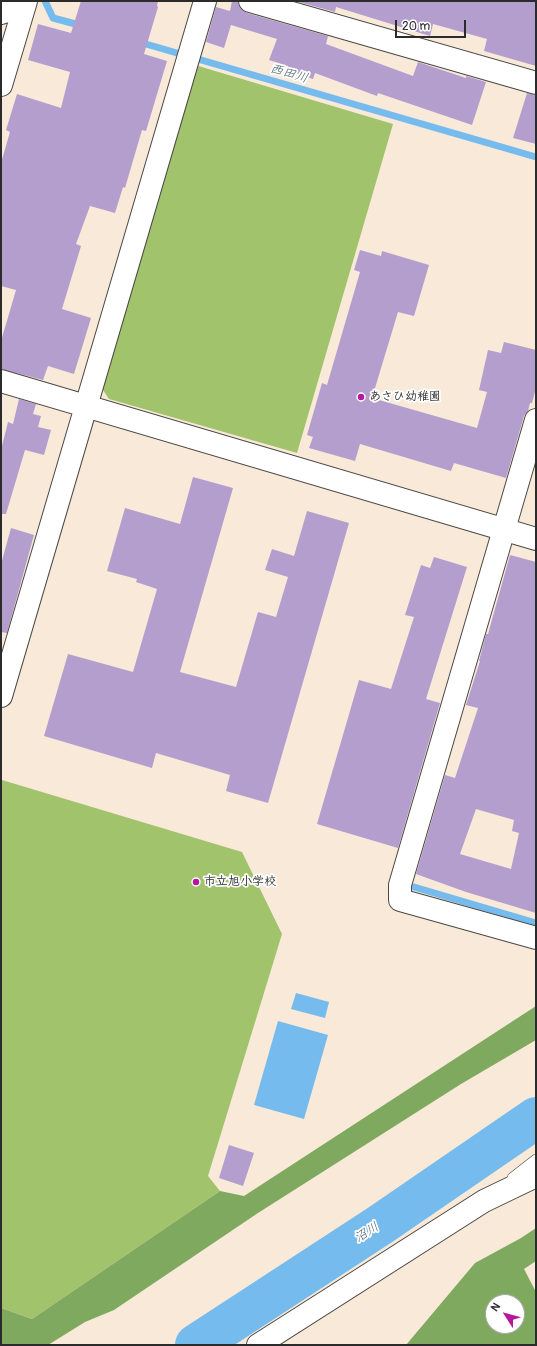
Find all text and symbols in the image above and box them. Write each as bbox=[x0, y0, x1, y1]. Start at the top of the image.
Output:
scale bar bbox=[397, 12, 468, 38]
text: 20 m bbox=[402, 19, 430, 34]
water label: 西田川 bbox=[268, 61, 310, 87]
place label: あさひ幼稚園 bbox=[369, 390, 441, 404]
marker: あさひ幼稚園 bbox=[356, 392, 366, 402]
place label: 市立旭小学校 bbox=[204, 875, 276, 889]
marker: 市立旭小学校 bbox=[191, 877, 201, 887]
water label: 沼川 bbox=[352, 1219, 382, 1247]
north arrow bbox=[485, 1294, 525, 1334]
text: N bbox=[488, 1300, 503, 1314]

